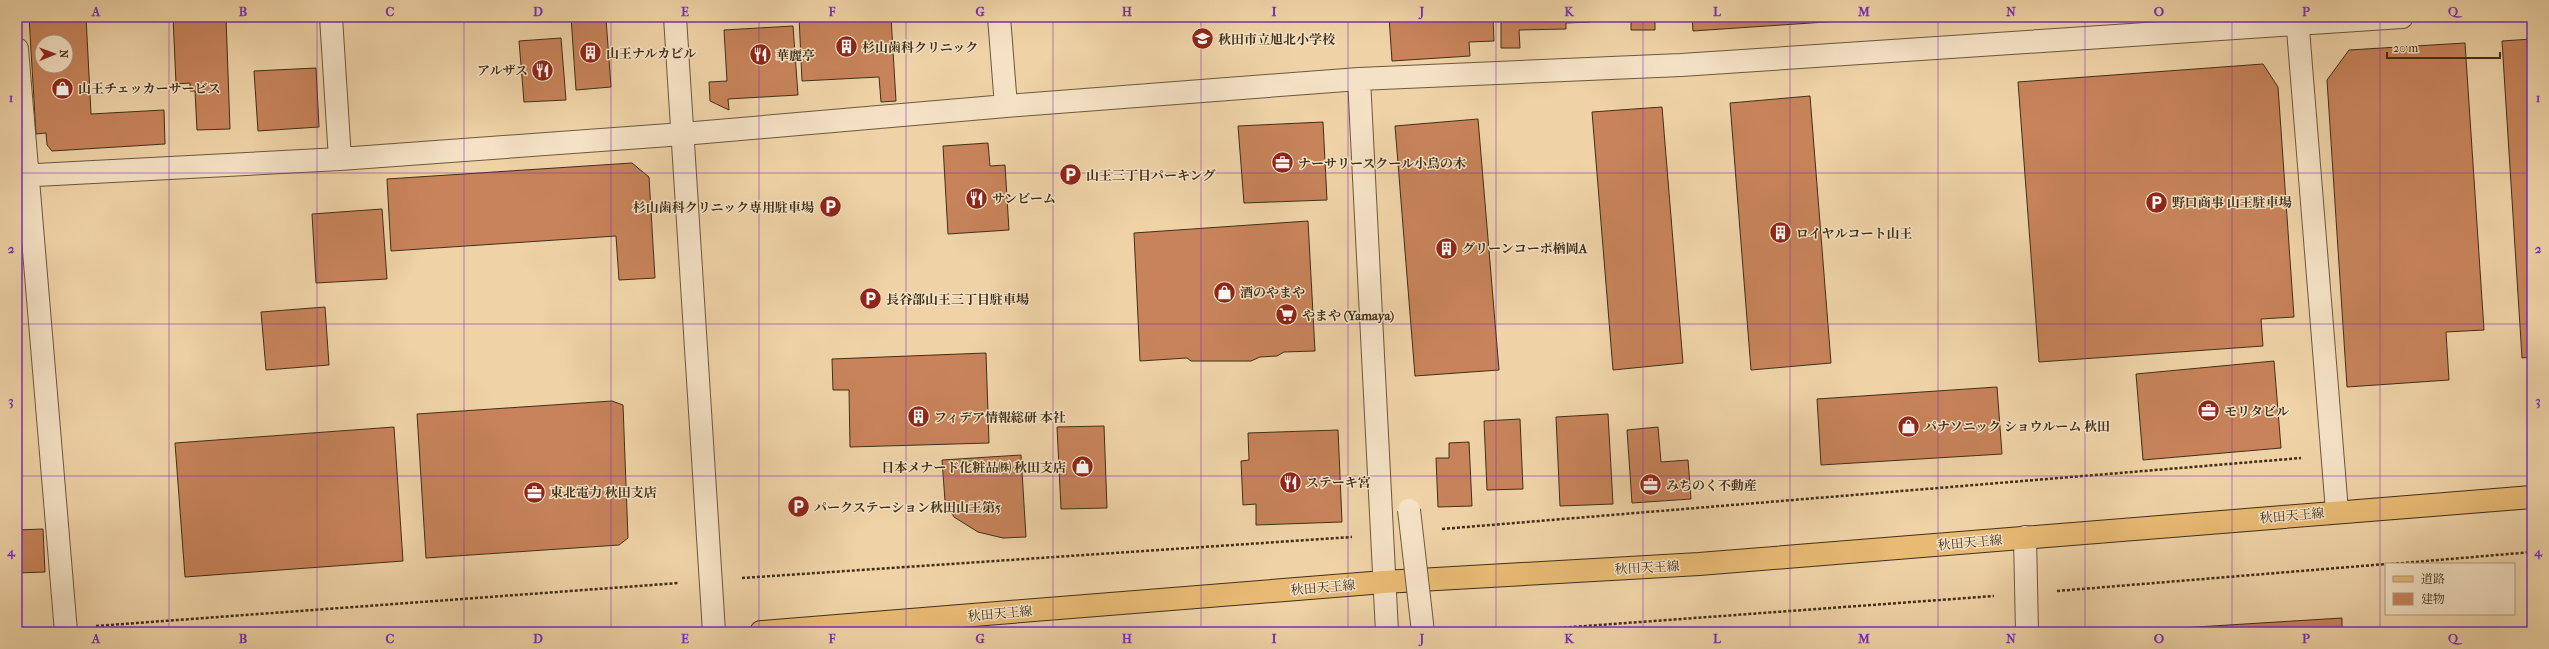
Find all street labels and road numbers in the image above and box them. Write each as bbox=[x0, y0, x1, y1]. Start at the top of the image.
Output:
street label: 秋田天王線 bbox=[2259, 505, 2325, 526]
street label: 秋田天王線 bbox=[1937, 532, 2003, 553]
street label: 秋田天王線 bbox=[1614, 558, 1680, 577]
street label: 秋田天王線 bbox=[1290, 577, 1356, 598]
street label: 秋田天王線 bbox=[967, 603, 1033, 624]

